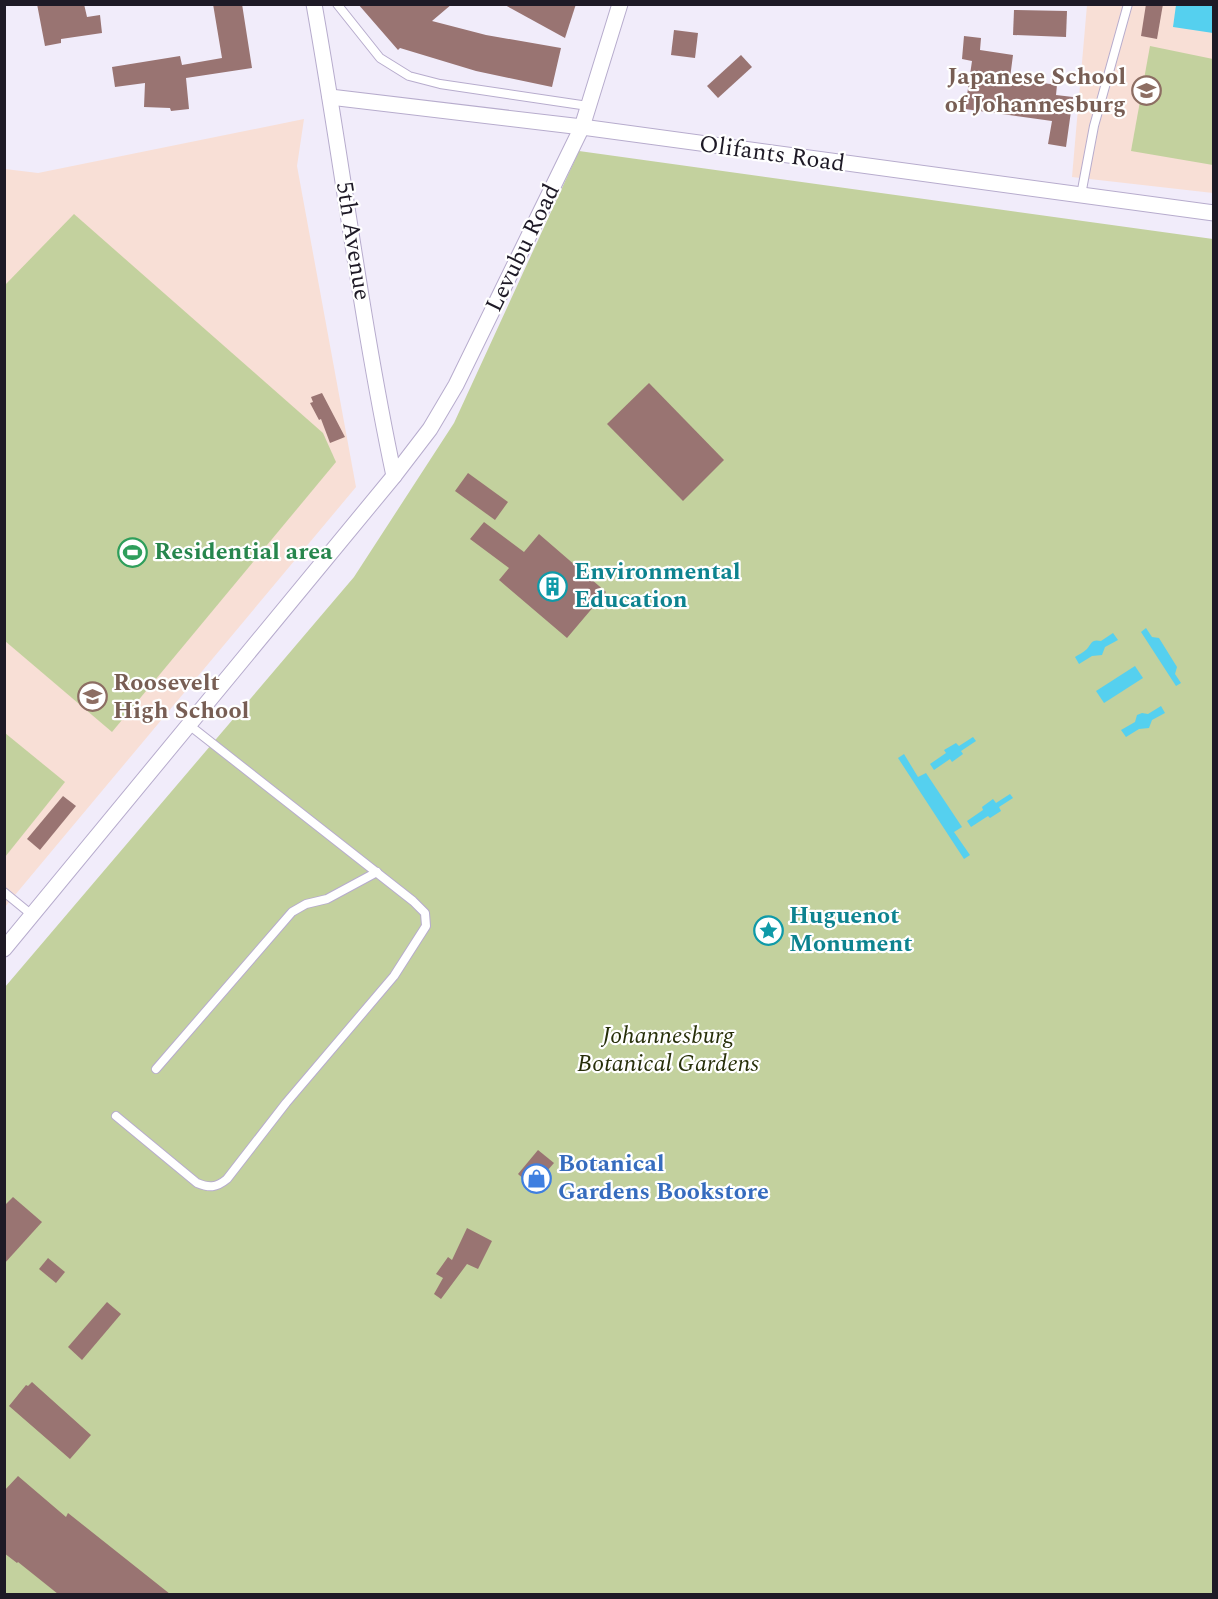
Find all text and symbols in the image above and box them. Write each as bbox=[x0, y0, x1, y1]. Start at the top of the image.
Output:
place label: Japanese School of Johannesburg bbox=[945, 59, 1126, 123]
school or university icon: Japanese School of Johannesburg bbox=[1131, 75, 1163, 107]
street label: Olifants Road bbox=[697, 126, 847, 182]
street label: Levubu Road bbox=[476, 178, 570, 318]
street label: 5th Avenue bbox=[326, 179, 380, 303]
place label: Residential area bbox=[154, 534, 333, 570]
sports icon: Residential area bbox=[117, 536, 149, 568]
place label: Environmental Education bbox=[574, 554, 741, 618]
building icon: Environmental Education bbox=[537, 570, 569, 602]
place label: Roosevelt High School bbox=[113, 665, 250, 729]
school or university icon: Roosevelt High School bbox=[76, 681, 108, 713]
place label: Huguenot Monument bbox=[789, 898, 913, 962]
place icon: Huguenot Monument bbox=[752, 914, 784, 946]
park label: Johannesburg Botanical Gardens bbox=[577, 1018, 760, 1082]
place label: Botanical Gardens Bookstore bbox=[558, 1146, 769, 1210]
shop icon: Botanical Gardens Bookstore bbox=[521, 1162, 553, 1194]

